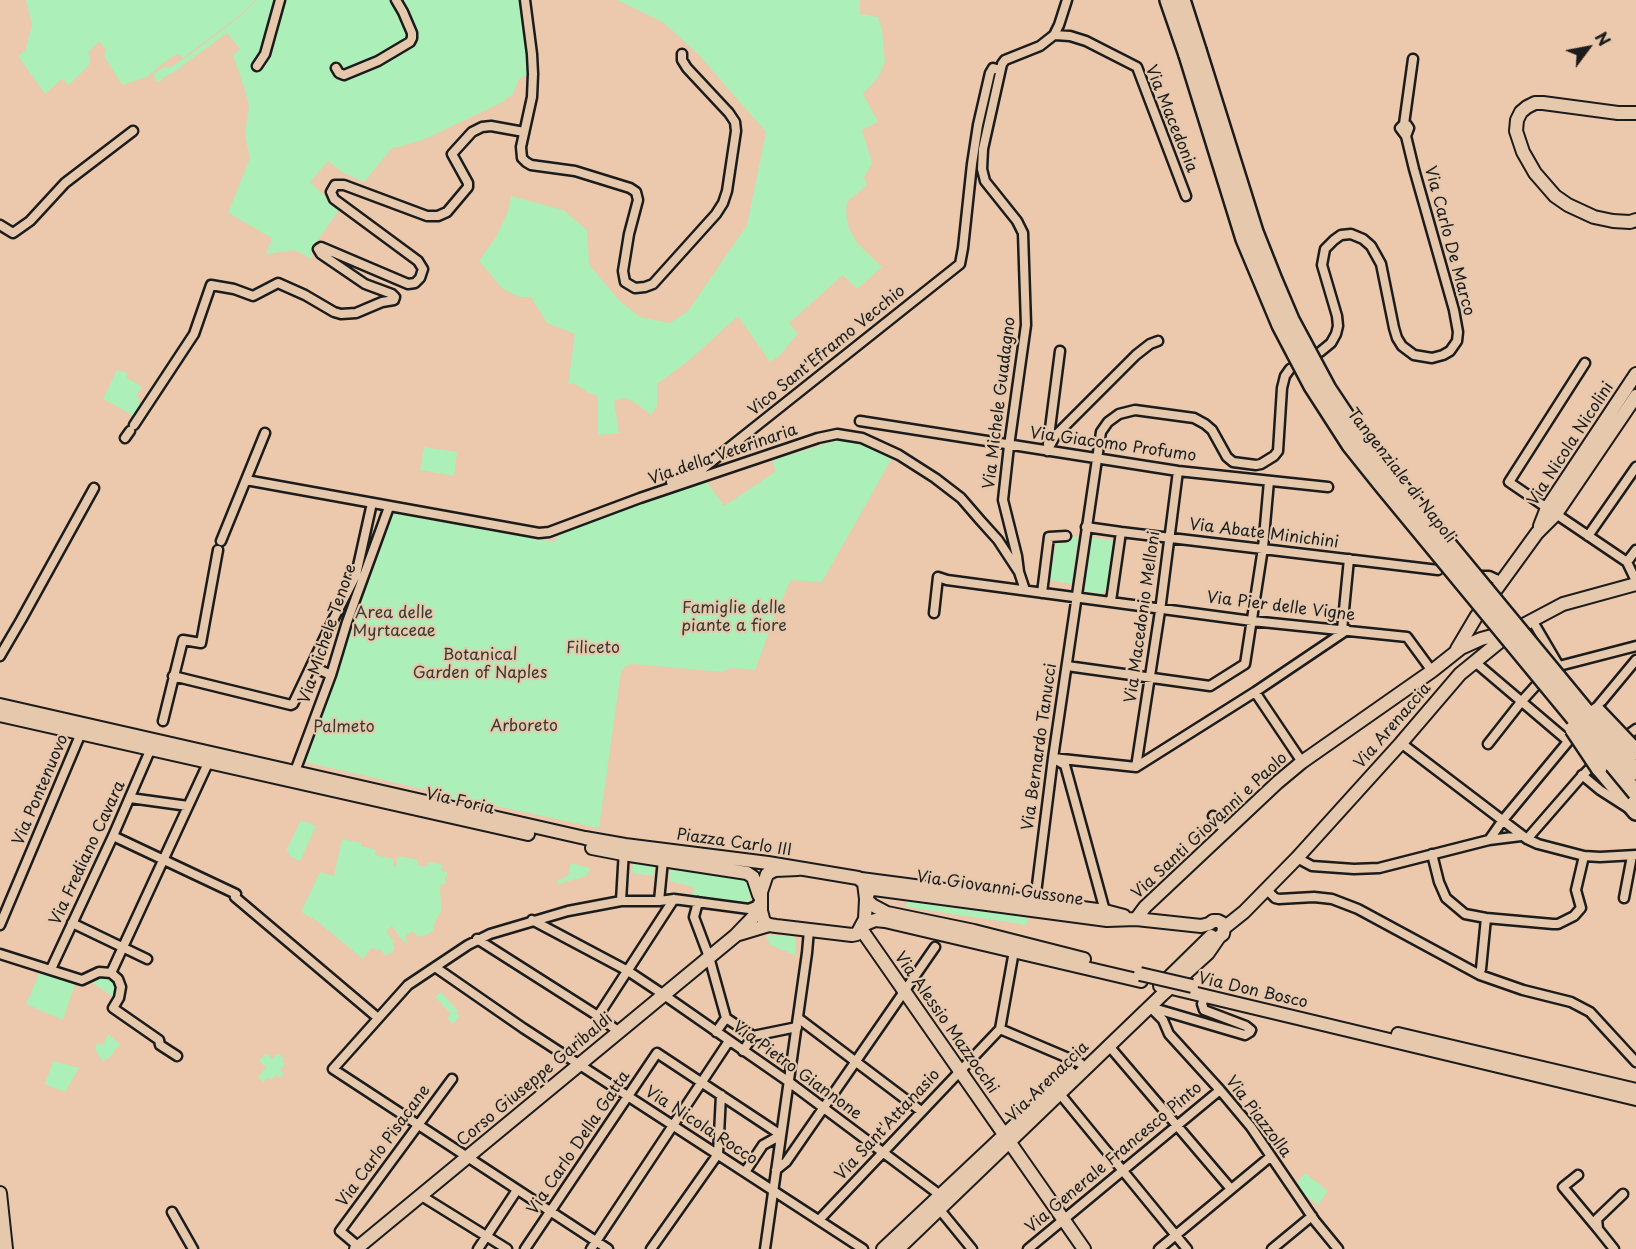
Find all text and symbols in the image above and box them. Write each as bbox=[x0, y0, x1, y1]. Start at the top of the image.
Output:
north arrow bbox=[1558, 18, 1618, 78]
text: N bbox=[1590, 27, 1617, 50]
street label: Via Macedonia bbox=[1141, 63, 1201, 175]
street label: Via Carlo De Marco bbox=[1420, 164, 1478, 318]
street label: Vico Sant'Eframo Vecchio bbox=[745, 282, 909, 420]
street label: Via Michele Guadagno bbox=[980, 316, 1020, 490]
street label: Via Nicola Nicolini bbox=[1524, 379, 1618, 509]
street label: Tangenziale di Napoli bbox=[1342, 405, 1460, 547]
street label: Via della Veterinaria bbox=[646, 421, 800, 489]
street label: Via Giacomo Profumo bbox=[1029, 424, 1197, 466]
street label: Via Abate Minichini bbox=[1188, 515, 1340, 553]
street label: Via Macedonio Melloni bbox=[1121, 530, 1165, 704]
street label: Via Michele Tenore bbox=[295, 562, 361, 706]
street label: Via Pier delle Vigne bbox=[1206, 588, 1356, 626]
park label: Famiglie delle piante a fiore bbox=[681, 599, 787, 637]
park label: Area delle Myrtaceae bbox=[353, 604, 435, 642]
park label: Filiceto bbox=[566, 639, 620, 659]
park label: Botanical Garden of Naples bbox=[413, 646, 547, 684]
street label: Via Bernardo Tanucci bbox=[1019, 662, 1061, 832]
street label: Via Arenaccia bbox=[1351, 679, 1435, 773]
park label: Arboreto bbox=[490, 717, 558, 737]
park label: Palmeto bbox=[313, 718, 375, 738]
street label: Via Pontenuovo bbox=[9, 732, 73, 848]
street label: Via Santi Giovanni e Paolo bbox=[1128, 749, 1292, 903]
street label: Via Frediano Cavara bbox=[46, 778, 130, 928]
street label: Via Foria bbox=[424, 785, 496, 819]
street label: Piazza Carlo III bbox=[675, 825, 793, 861]
street label: Via Giovanni Gussone bbox=[915, 868, 1085, 910]
street label: Via Alessio Mazzocchi bbox=[890, 949, 1002, 1097]
street label: Via Don Bosco bbox=[1196, 969, 1310, 1013]
street label: Corso Giuseppe Garibaldi bbox=[453, 1009, 617, 1151]
street label: Via Pietro Giannone bbox=[729, 1018, 865, 1124]
street label: Via Arenaccia bbox=[1003, 1038, 1093, 1126]
street label: Via Sant'Attanasio bbox=[832, 1066, 944, 1184]
street label: Via Carlo Della Gatta bbox=[524, 1067, 634, 1219]
street label: Via Piazzolla bbox=[1221, 1072, 1295, 1162]
street label: Via Generale Francesco Pinto bbox=[1022, 1079, 1206, 1237]
street label: Via Carlo Pisacane bbox=[333, 1081, 435, 1211]
street label: Via Nicola Rocco bbox=[641, 1083, 761, 1169]

